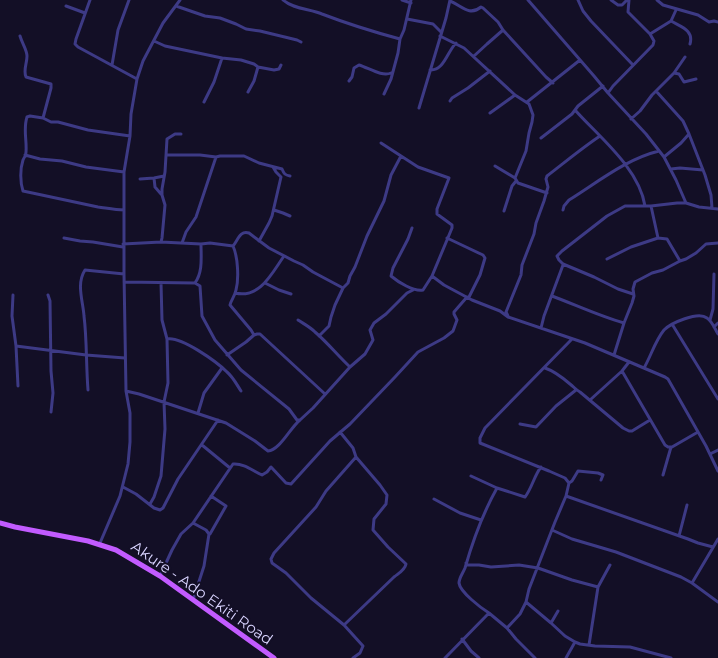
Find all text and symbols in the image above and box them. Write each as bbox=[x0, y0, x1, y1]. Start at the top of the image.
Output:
street label: Akure - Ado Ekiti Road bbox=[128, 536, 277, 649]

